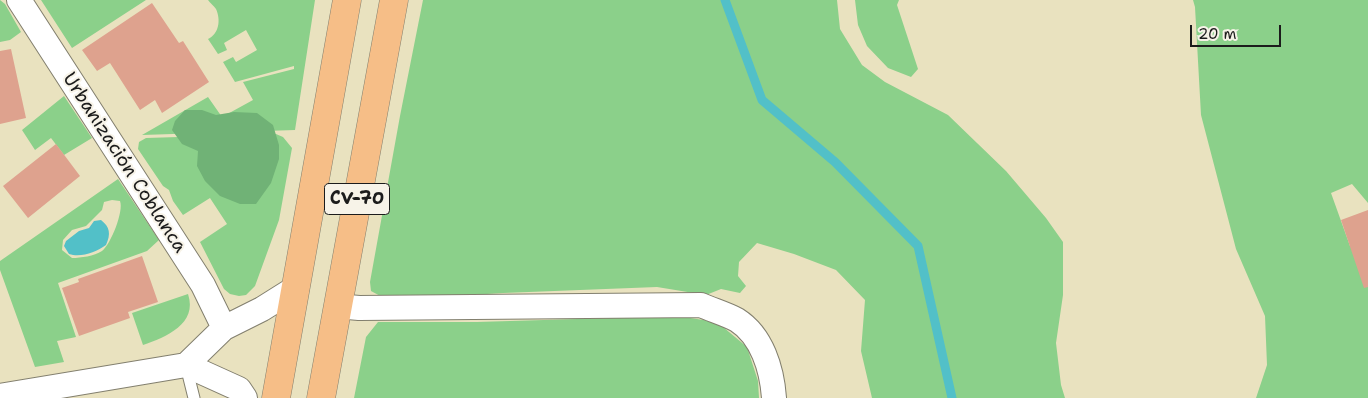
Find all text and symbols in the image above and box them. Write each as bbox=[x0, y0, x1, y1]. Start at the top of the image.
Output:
scale bar bbox=[1193, 15, 1284, 47]
text: 20 m bbox=[1198, 24, 1237, 44]
street label: Urbanización Coblanca bbox=[57, 69, 191, 257]
road number: CV-70 bbox=[324, 183, 390, 214]

